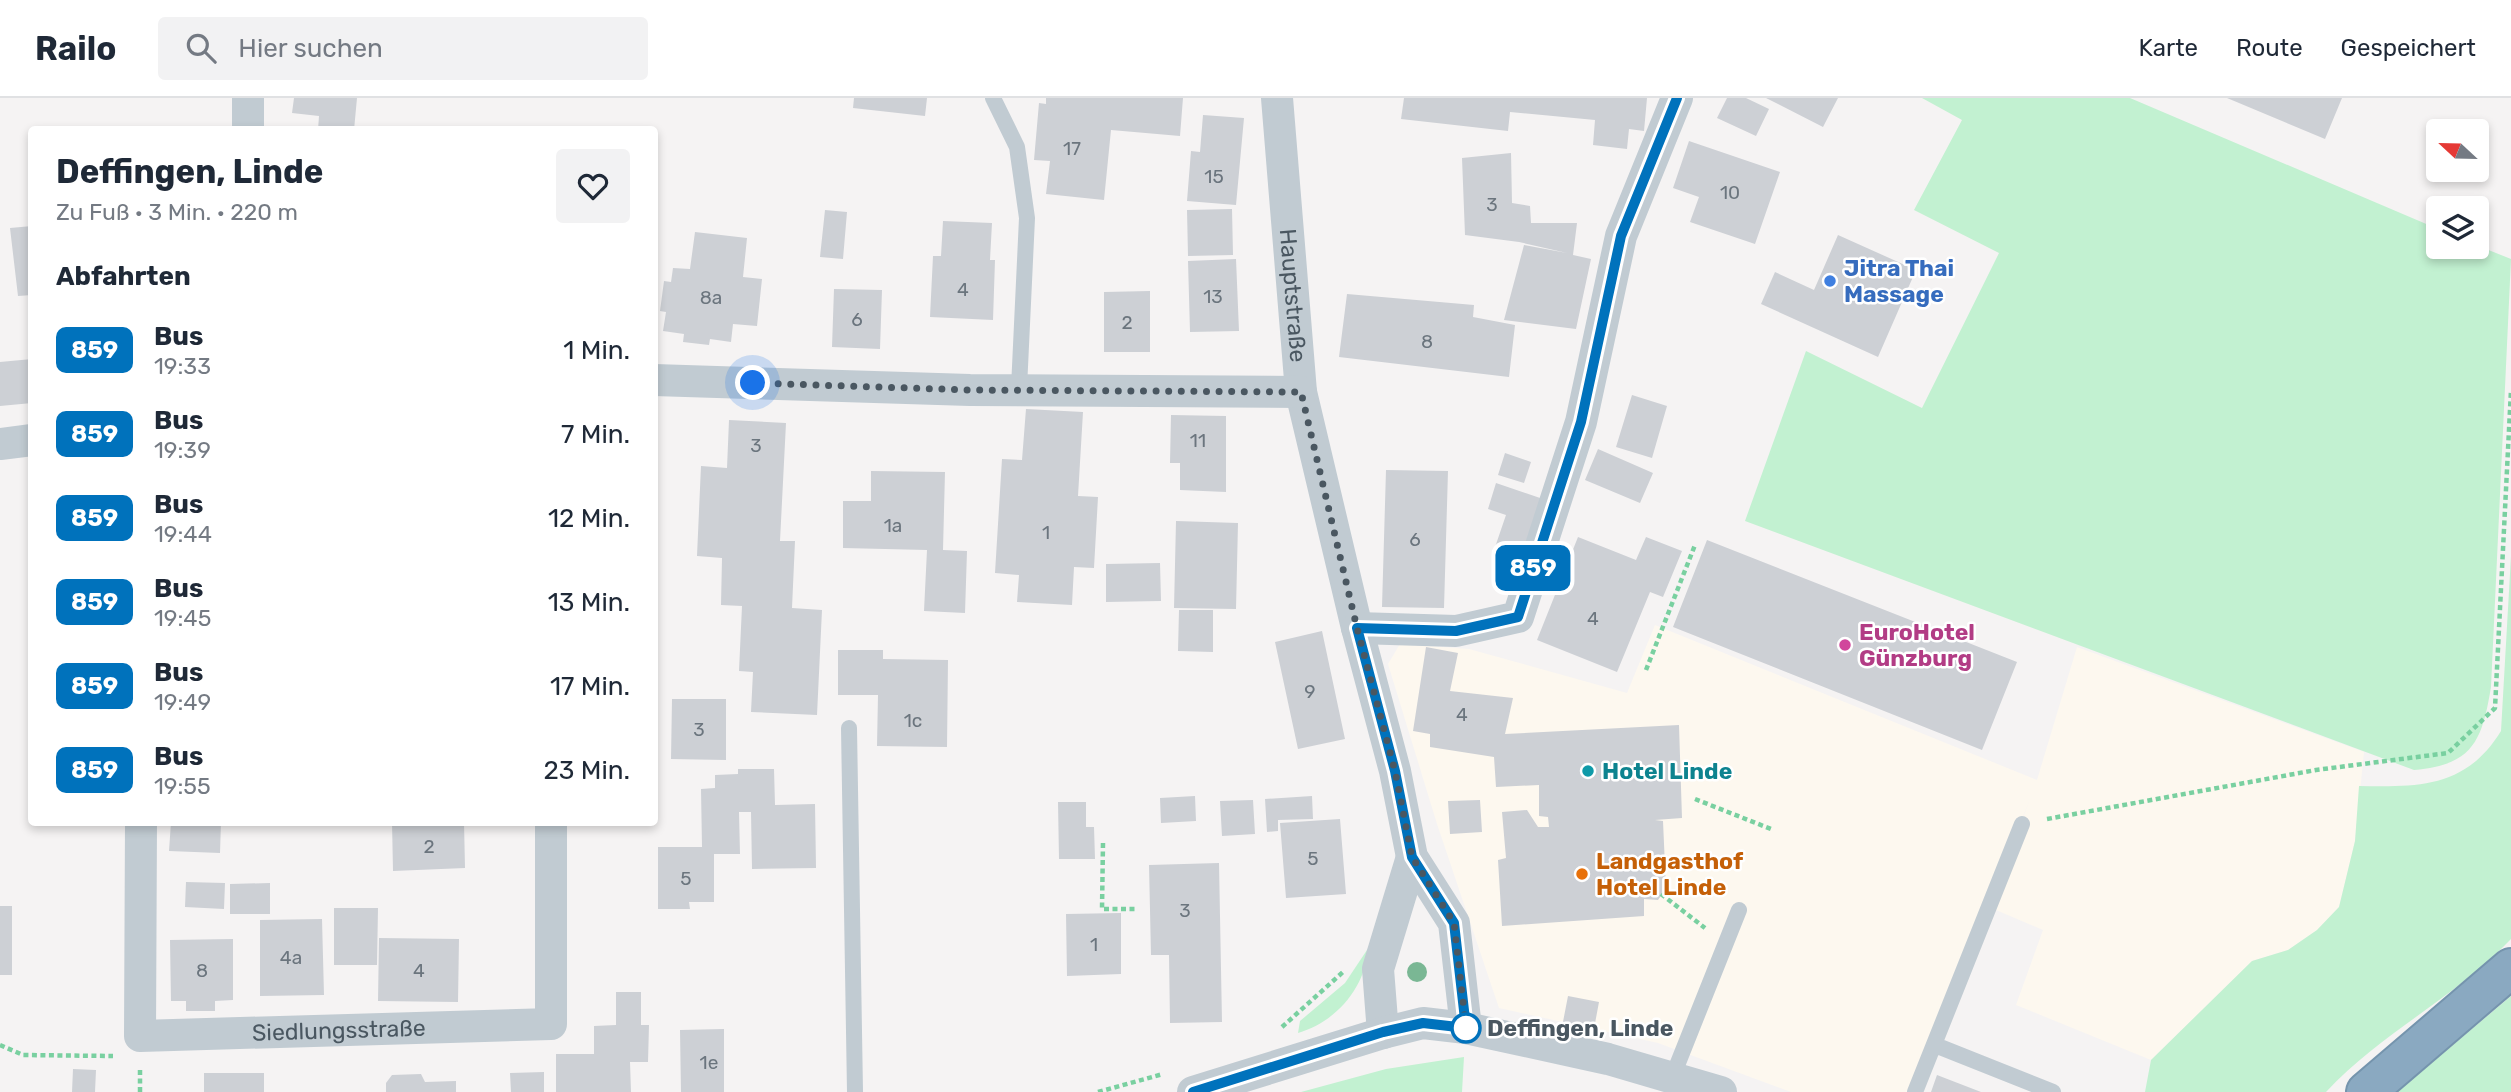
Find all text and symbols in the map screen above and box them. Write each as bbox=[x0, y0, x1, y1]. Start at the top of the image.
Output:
search box bbox=[158, 17, 648, 80]
text: Railo bbox=[35, 29, 116, 68]
icon: search bbox=[182, 29, 220, 67]
text: Hier suchen bbox=[238, 33, 383, 64]
text: Karte bbox=[2139, 34, 2198, 62]
text: Route bbox=[2236, 34, 2303, 62]
text: Gespeichert bbox=[2341, 34, 2476, 62]
north arrow bbox=[2426, 119, 2488, 182]
map controls bbox=[2426, 119, 2489, 259]
house number: 17 bbox=[1063, 137, 1081, 160]
button: heart bbox=[556, 149, 630, 223]
text: Deffingen, Linde bbox=[56, 152, 323, 191]
house number: 15 bbox=[1204, 165, 1224, 188]
house number: 10 bbox=[1720, 181, 1740, 204]
house number: 3 bbox=[1486, 193, 1498, 216]
button: layers bbox=[2426, 196, 2489, 259]
text: Zu Fuß · 3 Min. · 220 m bbox=[56, 198, 298, 226]
street label: Hauptstraße bbox=[1274, 227, 1313, 363]
place label: Jitra Thai Massage bbox=[1844, 254, 1954, 308]
text: Abfahrten bbox=[56, 261, 191, 292]
marker: Jitra Thai Massage bbox=[1822, 273, 1838, 289]
house number: 4 bbox=[957, 278, 969, 301]
house number: 13 bbox=[1203, 285, 1223, 308]
house number: 8a bbox=[700, 286, 722, 309]
house number: 6 bbox=[851, 308, 863, 331]
house number: 2 bbox=[1121, 311, 1133, 334]
text: Bus bbox=[154, 321, 203, 352]
house number: 8 bbox=[1421, 330, 1433, 353]
text: 1 Min. bbox=[563, 335, 630, 366]
text: 859 bbox=[71, 336, 118, 364]
text: 19:33 bbox=[154, 352, 211, 380]
your location bbox=[735, 365, 770, 400]
text: Bus bbox=[154, 405, 203, 436]
text: 7 Min. bbox=[561, 419, 630, 450]
text: 859 bbox=[71, 420, 118, 448]
house number: 11 bbox=[1190, 429, 1206, 452]
house number: 3 bbox=[750, 434, 762, 457]
text: 19:39 bbox=[154, 436, 211, 464]
text: Bus bbox=[154, 489, 203, 520]
text: 12 Min. bbox=[548, 503, 630, 534]
text: 859 bbox=[71, 504, 118, 532]
house number: 1a bbox=[884, 514, 902, 537]
text: 19:44 bbox=[154, 520, 212, 548]
house number: 1 bbox=[1042, 521, 1050, 544]
house number: 6 bbox=[1409, 528, 1421, 551]
line badge: 859 bbox=[1493, 545, 1573, 591]
text: 859 bbox=[1509, 554, 1557, 582]
text: Bus bbox=[154, 573, 203, 604]
text: 13 Min. bbox=[548, 587, 630, 618]
text: 859 bbox=[71, 588, 118, 616]
text: 19:45 bbox=[154, 604, 211, 632]
house number: 4 bbox=[1587, 607, 1599, 630]
place label: EuroHotel Günzburg bbox=[1859, 618, 1975, 672]
marker: EuroHotel Günzburg bbox=[1837, 637, 1853, 653]
text: Bus bbox=[154, 657, 203, 688]
text: 17 Min. bbox=[550, 671, 630, 702]
text: 859 bbox=[71, 672, 118, 700]
house number: 9 bbox=[1304, 680, 1316, 703]
text: 19:49 bbox=[154, 688, 211, 716]
house number: 4 bbox=[1456, 703, 1468, 726]
house number: 1c bbox=[904, 709, 922, 732]
house number: 3 bbox=[693, 718, 705, 741]
text: Bus bbox=[154, 741, 203, 772]
text: 23 Min. bbox=[543, 755, 630, 786]
text: 859 bbox=[71, 756, 118, 784]
place label: Hotel Linde bbox=[1602, 757, 1732, 785]
marker: Hotel Linde bbox=[1580, 763, 1596, 779]
text: 19:55 bbox=[154, 772, 211, 800]
house number: 2 bbox=[423, 835, 435, 858]
house number: 5 bbox=[1307, 847, 1319, 870]
place label: Landgasthof Hotel Linde bbox=[1596, 847, 1744, 901]
marker: Landgasthof Hotel Linde bbox=[1574, 866, 1590, 882]
house number: 5 bbox=[680, 867, 692, 890]
house number: 3 bbox=[1179, 899, 1191, 922]
house number: 1 bbox=[1090, 933, 1098, 956]
house number: 4a bbox=[280, 946, 302, 969]
house number: 8 bbox=[196, 959, 208, 982]
house number: 4 bbox=[413, 959, 425, 982]
marker: Deffingen, Linde bbox=[1451, 1013, 1481, 1043]
street label: Siedlungsstraße bbox=[252, 1014, 426, 1047]
place label: Deffingen, Linde bbox=[1487, 1014, 1673, 1042]
house number: 1e bbox=[700, 1051, 718, 1074]

